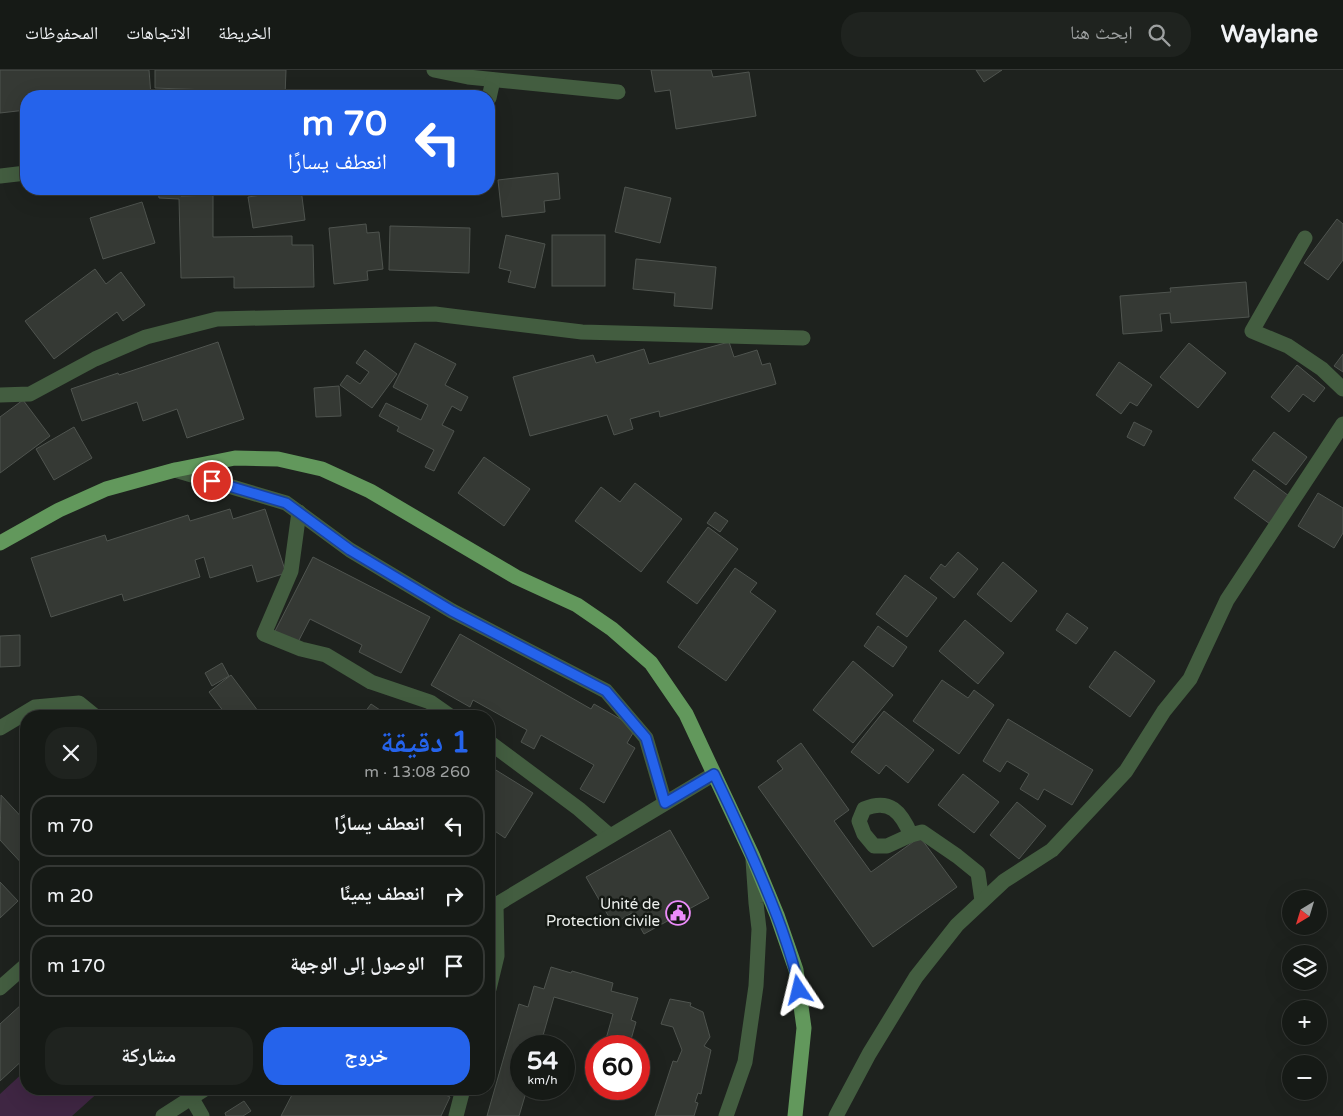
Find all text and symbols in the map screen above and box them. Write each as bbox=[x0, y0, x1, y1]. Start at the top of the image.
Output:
search box bbox=[841, 12, 1191, 57]
text: Waylane bbox=[1221, 20, 1318, 49]
icon: search bbox=[1145, 21, 1173, 49]
text: المحفوظات bbox=[25, 22, 98, 44]
text: الاتجاهات bbox=[126, 22, 190, 44]
text: الخريطة bbox=[218, 22, 271, 44]
text: ابحث هنا bbox=[1070, 22, 1133, 44]
text: 70 m bbox=[302, 103, 387, 145]
icon: left bbox=[405, 110, 470, 175]
text: انعطف يسارًا bbox=[288, 149, 387, 175]
pin bbox=[191, 460, 233, 502]
icon: arrive bbox=[198, 467, 226, 495]
text: 1 دقيقة bbox=[380, 724, 470, 761]
button: close bbox=[45, 727, 97, 779]
text: 260 m · 13:08 bbox=[364, 762, 470, 782]
icon: left bbox=[440, 812, 468, 840]
text: انعطف يسارًا bbox=[334, 813, 425, 835]
text: 70 m bbox=[47, 815, 93, 837]
icon: right bbox=[440, 882, 468, 910]
text: انعطف يمينًا bbox=[339, 883, 425, 905]
text: 20 m bbox=[47, 885, 93, 907]
north arrow bbox=[1282, 890, 1328, 935]
map controls bbox=[1282, 890, 1327, 1100]
place label: Unité de Protection civile bbox=[546, 895, 660, 930]
public building icon: Unité de Protection civile bbox=[665, 900, 691, 926]
button: layers bbox=[1282, 945, 1327, 990]
icon: arrive bbox=[440, 952, 468, 980]
text: الوصول إلى الوجهة bbox=[290, 953, 425, 975]
text: 170 m bbox=[47, 955, 105, 977]
position arrow bbox=[772, 963, 824, 1015]
button: + bbox=[1282, 1000, 1327, 1045]
button: مشاركة bbox=[45, 1027, 253, 1085]
button: خروج bbox=[263, 1027, 470, 1085]
speed limit sign: 60 bbox=[585, 1035, 650, 1100]
text: 54 bbox=[527, 1046, 558, 1076]
button: − bbox=[1282, 1055, 1327, 1100]
text: km/h bbox=[527, 1073, 558, 1087]

